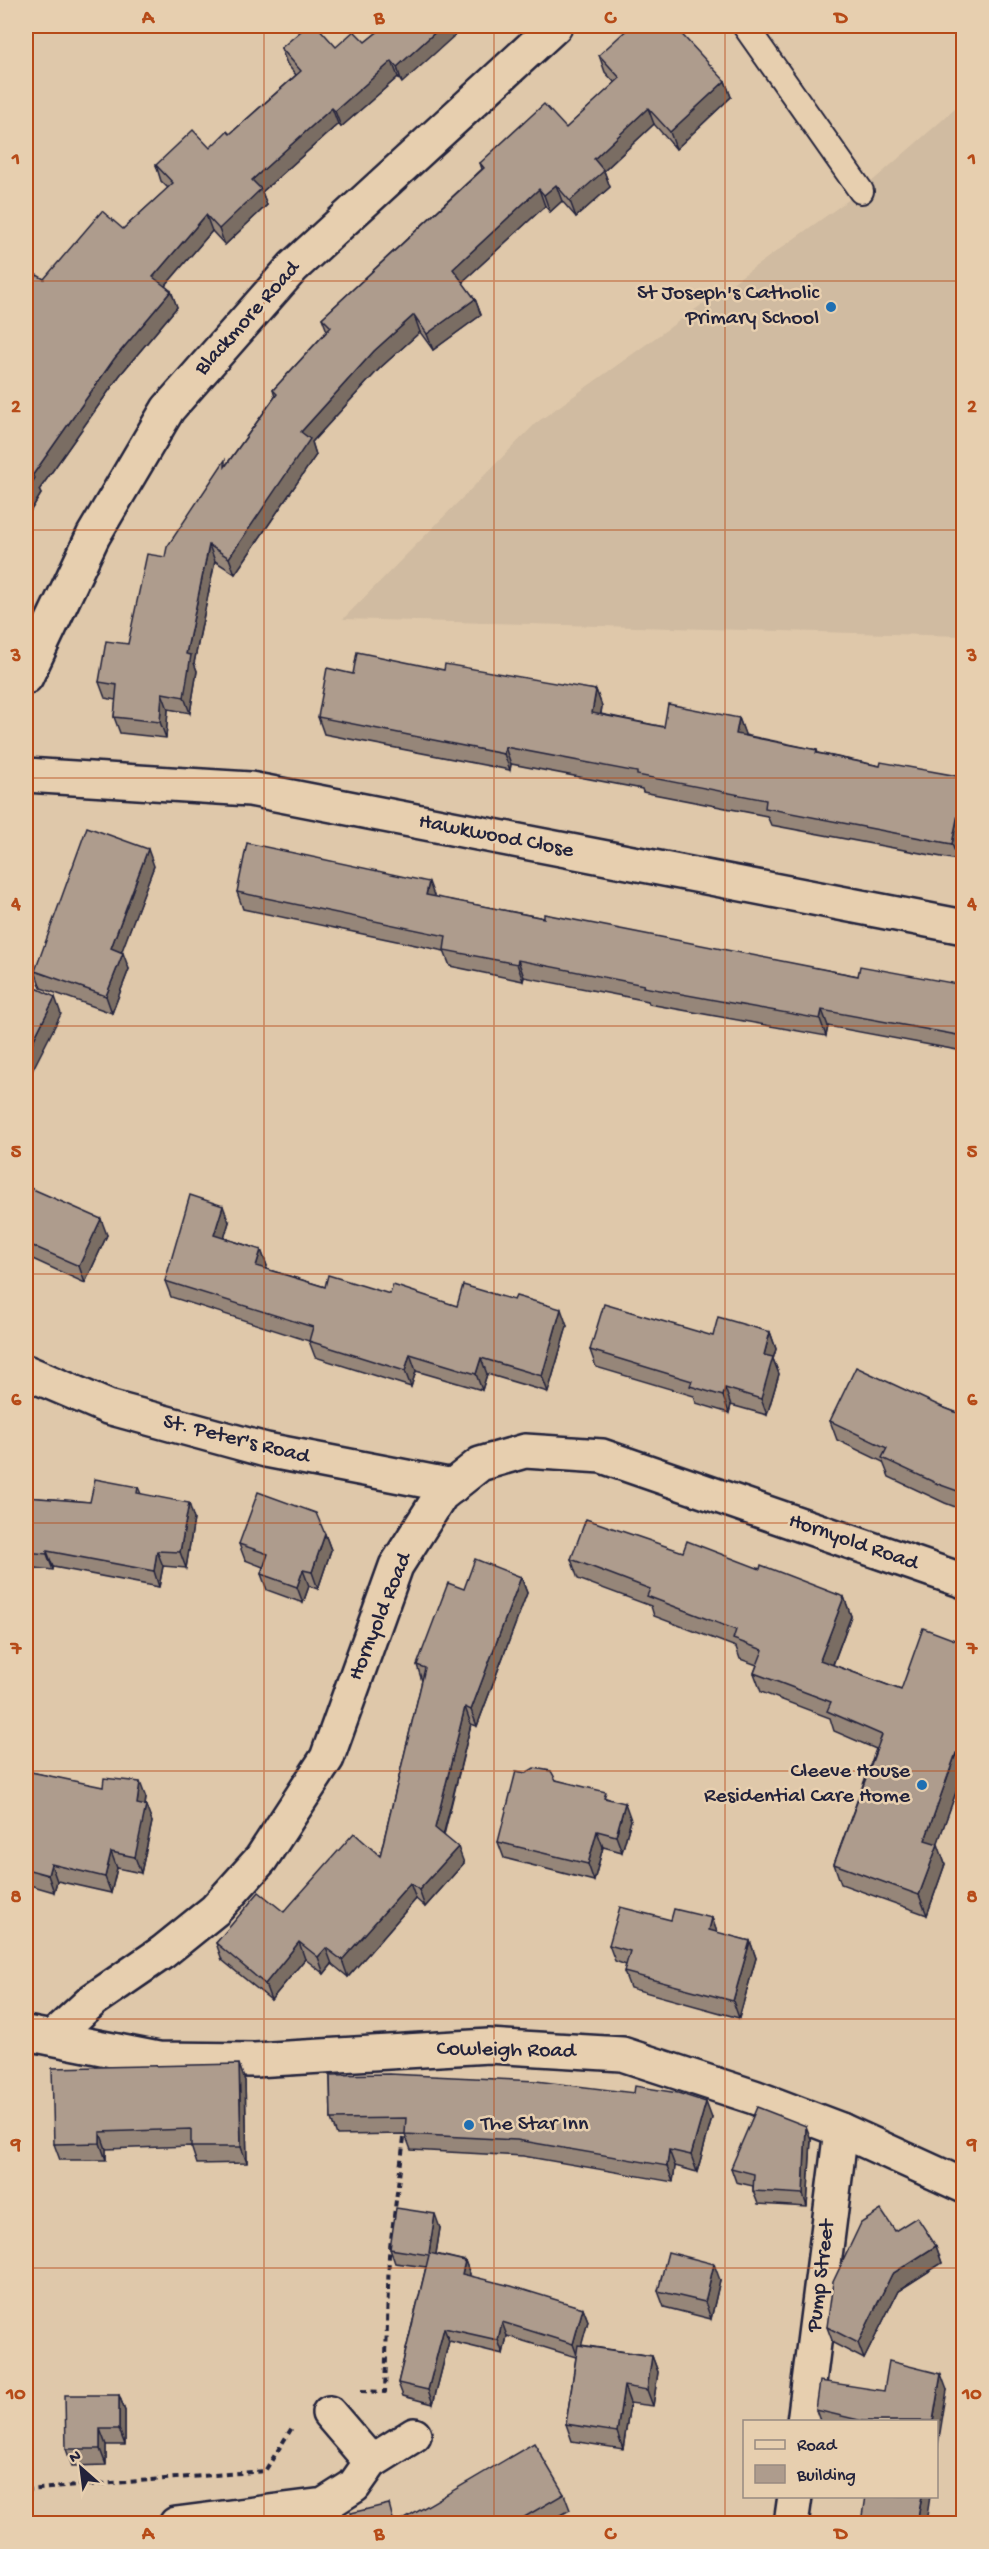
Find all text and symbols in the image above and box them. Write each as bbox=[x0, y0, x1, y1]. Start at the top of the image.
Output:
text: A bbox=[141, 8, 156, 31]
text: B bbox=[373, 8, 385, 31]
text: C bbox=[604, 8, 618, 31]
text: D bbox=[832, 8, 848, 31]
text: 1 bbox=[11, 149, 20, 172]
text: 1 bbox=[967, 149, 976, 172]
street label: Blackmore Road bbox=[189, 255, 308, 382]
place label: St Joseph's Catholic Primary School bbox=[637, 281, 821, 332]
marker: St Joseph's Catholic Primary School bbox=[824, 300, 838, 314]
text: 2 bbox=[11, 397, 21, 420]
text: 2 bbox=[967, 397, 977, 420]
text: 3 bbox=[10, 646, 21, 669]
text: 3 bbox=[966, 646, 977, 669]
street label: Hawkwood Close bbox=[416, 809, 576, 865]
text: 4 bbox=[10, 894, 21, 917]
text: 4 bbox=[966, 894, 977, 917]
text: 5 bbox=[11, 1142, 22, 1165]
text: 5 bbox=[967, 1142, 978, 1165]
text: 6 bbox=[11, 1390, 22, 1413]
text: 6 bbox=[967, 1390, 978, 1413]
street label: St. Peter's Road bbox=[160, 1409, 314, 1471]
street label: Hornyold Road bbox=[785, 1509, 923, 1578]
street label: Hornyold Road bbox=[344, 1547, 419, 1685]
text: 7 bbox=[10, 1639, 23, 1662]
text: 7 bbox=[966, 1639, 979, 1662]
place label: Cleeve House Residential Care Home bbox=[704, 1759, 911, 1810]
marker: Cleeve House Residential Care Home bbox=[915, 1778, 929, 1792]
text: 8 bbox=[11, 1887, 22, 1910]
text: 8 bbox=[967, 1887, 978, 1910]
street label: Cowleigh Road bbox=[436, 2037, 578, 2065]
place label: The Star Inn bbox=[479, 2112, 589, 2138]
marker: The Star Inn bbox=[462, 2118, 476, 2132]
text: 9 bbox=[10, 2135, 21, 2158]
text: 9 bbox=[966, 2135, 977, 2158]
street label: Pump Street bbox=[802, 2216, 842, 2335]
text: 10 bbox=[5, 2384, 26, 2407]
text: 10 bbox=[961, 2384, 982, 2407]
legend bbox=[743, 2420, 938, 2498]
text: Road bbox=[797, 2436, 838, 2457]
north arrow bbox=[51, 2438, 111, 2498]
text: N bbox=[67, 2447, 85, 2469]
text: Building bbox=[796, 2466, 856, 2487]
text: A bbox=[141, 2524, 156, 2547]
text: B bbox=[373, 2524, 385, 2547]
text: C bbox=[604, 2524, 618, 2547]
text: D bbox=[832, 2524, 848, 2547]

